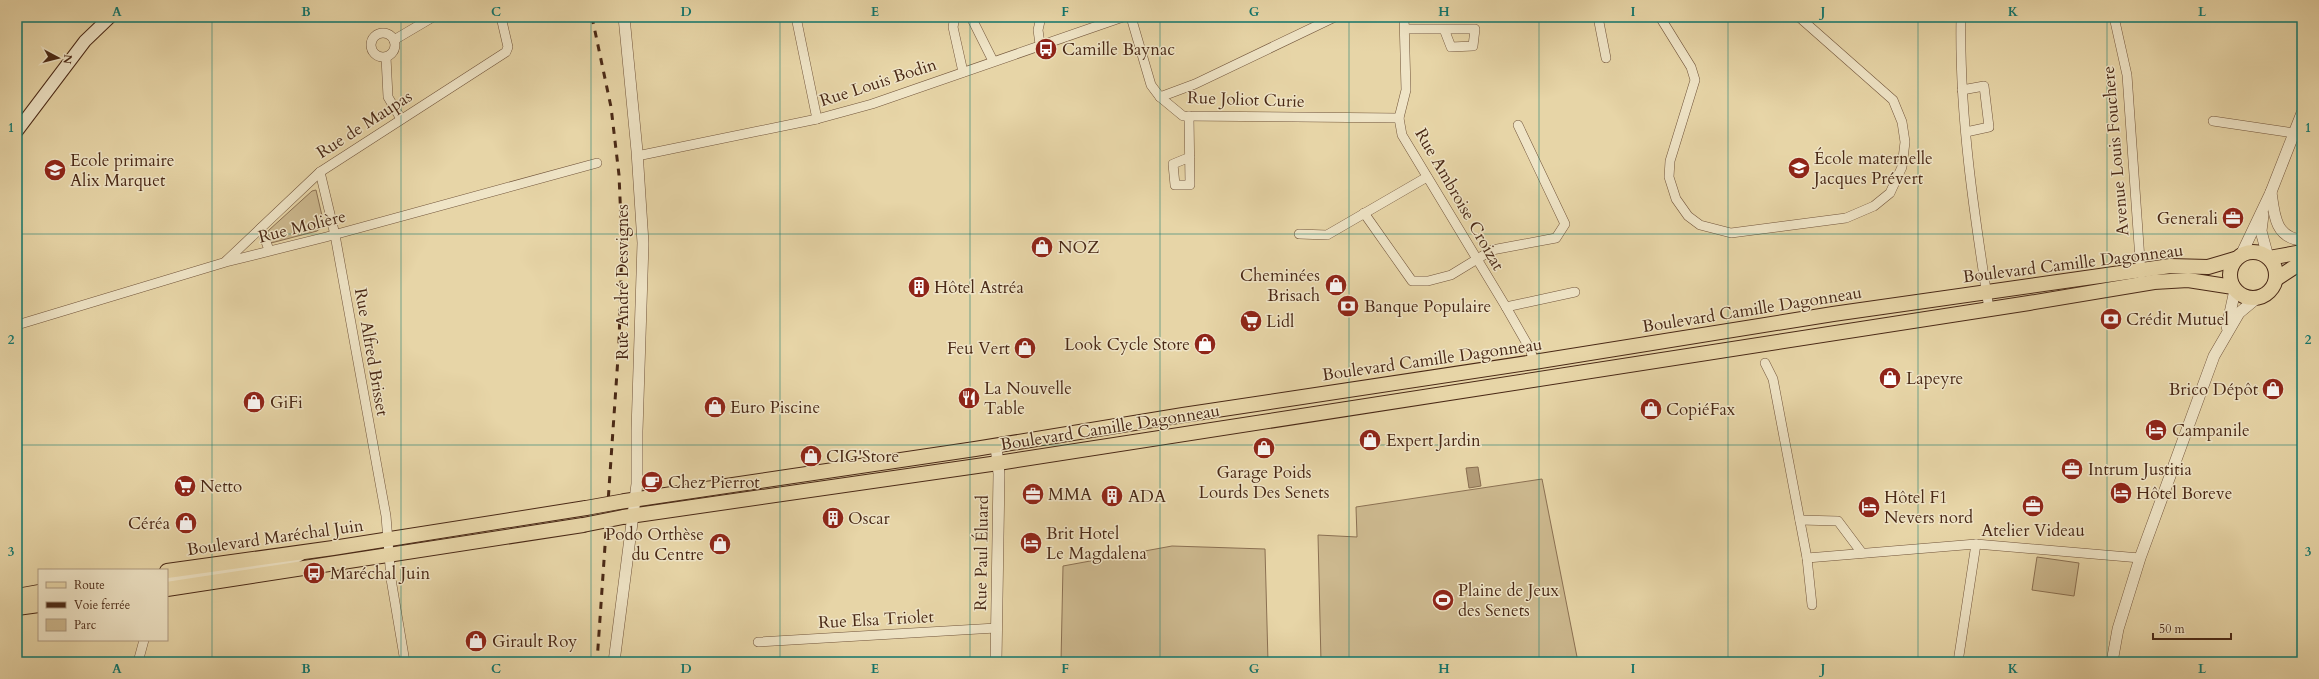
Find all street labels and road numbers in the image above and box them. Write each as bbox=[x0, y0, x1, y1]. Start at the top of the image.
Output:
street label: Rue Louis Bodin bbox=[817, 53, 940, 112]
street label: Avenue Louis Fouchere bbox=[2097, 65, 2134, 237]
street label: Rue de Maupas bbox=[312, 85, 417, 164]
street label: Rue Joliot Curie bbox=[1187, 86, 1305, 113]
street label: Rue Ambroise Croizat bbox=[1409, 124, 1510, 275]
street label: Rue André Desvignes bbox=[611, 204, 634, 360]
street label: Rue Molière bbox=[256, 205, 348, 248]
street label: Boulevard Camille Dagonneau bbox=[1962, 239, 2185, 288]
street label: Boulevard Camille Dagonneau bbox=[1641, 281, 1863, 338]
street label: Rue Alfred Brisset bbox=[349, 286, 394, 418]
street label: Boulevard Camille Dagonneau bbox=[1321, 333, 1544, 386]
street label: Boulevard Camille Dagonneau bbox=[999, 399, 1221, 456]
street label: Rue Paul Éluard bbox=[969, 495, 994, 611]
street label: Boulevard Maréchal Juin bbox=[185, 514, 365, 561]
street label: Rue Elsa Triolet bbox=[818, 605, 935, 634]

